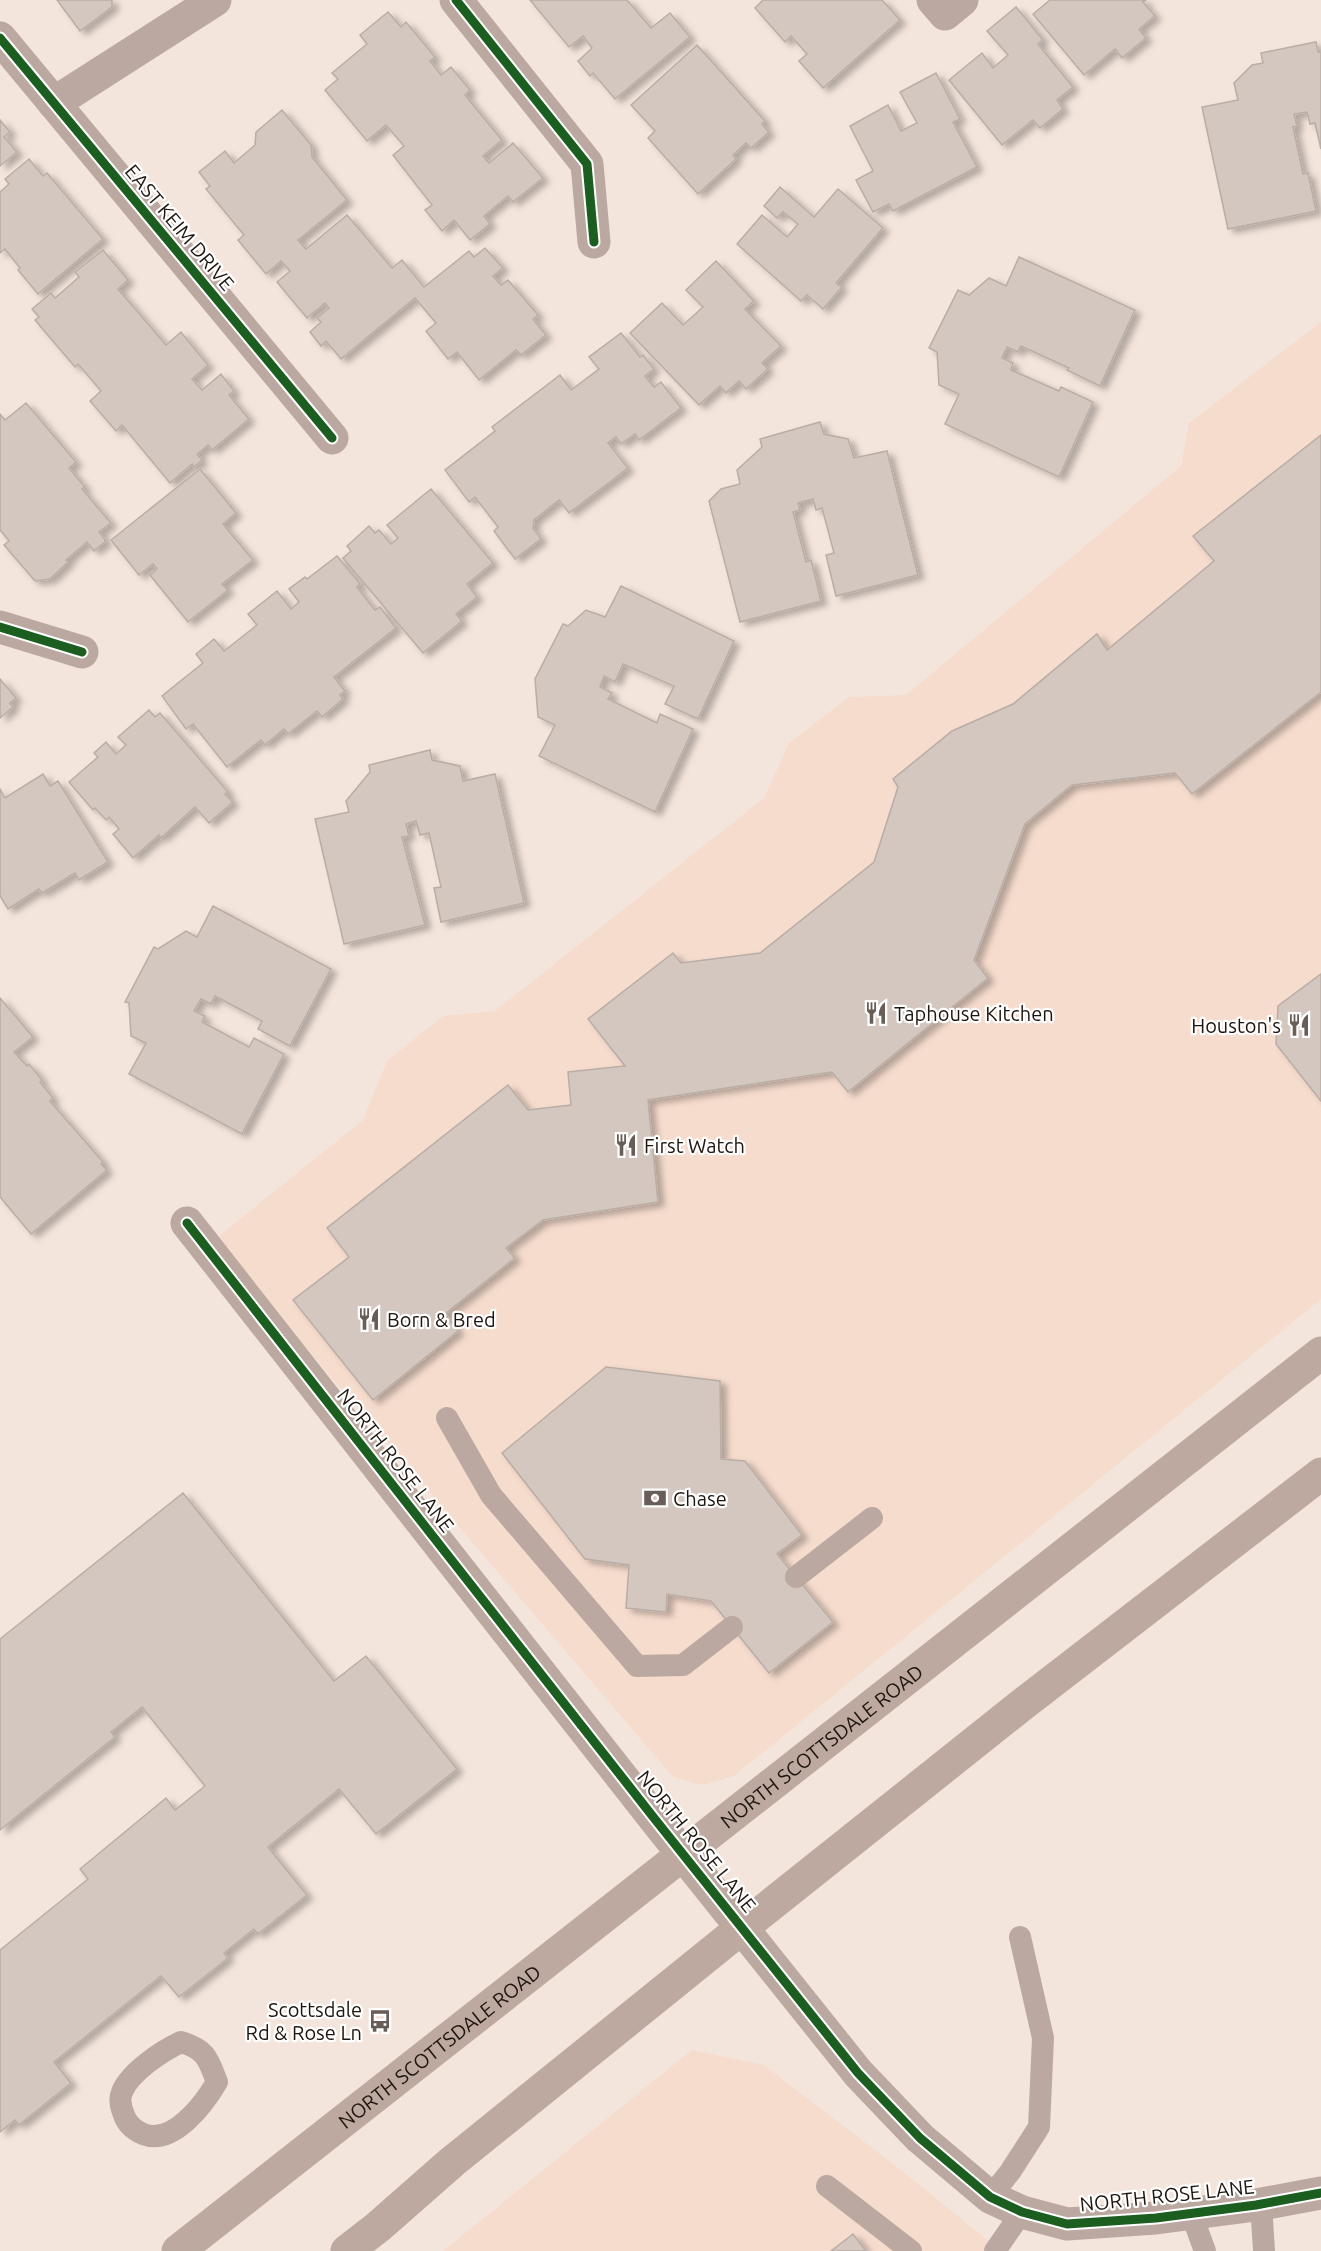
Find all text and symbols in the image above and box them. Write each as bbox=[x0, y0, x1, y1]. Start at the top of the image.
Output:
street label: EAST KEIM DRIVE bbox=[121, 159, 239, 295]
restaurant icon: Taphouse Kitchen bbox=[863, 1000, 889, 1026]
place label: Taphouse Kitchen bbox=[894, 1002, 1054, 1025]
restaurant icon: Houston's bbox=[1286, 1012, 1312, 1038]
place label: Houston's bbox=[1191, 1014, 1281, 1037]
restaurant icon: First Watch bbox=[613, 1132, 639, 1158]
place label: First Watch bbox=[644, 1134, 745, 1157]
restaurant icon: Born & Bred bbox=[356, 1306, 382, 1332]
place label: Born & Bred bbox=[387, 1308, 496, 1331]
street label: NORTH ROSE LANE bbox=[333, 1384, 459, 1536]
bank icon: Chase bbox=[642, 1485, 668, 1511]
place label: Chase bbox=[673, 1487, 727, 1510]
street label: NORTH SCOTTSDALE ROAD bbox=[716, 1659, 927, 1832]
street label: NORTH ROSE LANE bbox=[633, 1766, 761, 1916]
street label: NORTH SCOTTSDALE ROAD bbox=[333, 1959, 545, 2132]
place label: Scottsdale Rd & Rose Ln bbox=[246, 1998, 362, 2044]
bus stop icon: Scottsdale Rd & Rose Ln bbox=[367, 2008, 393, 2034]
street label: NORTH ROSE LANE bbox=[1079, 2174, 1255, 2216]

